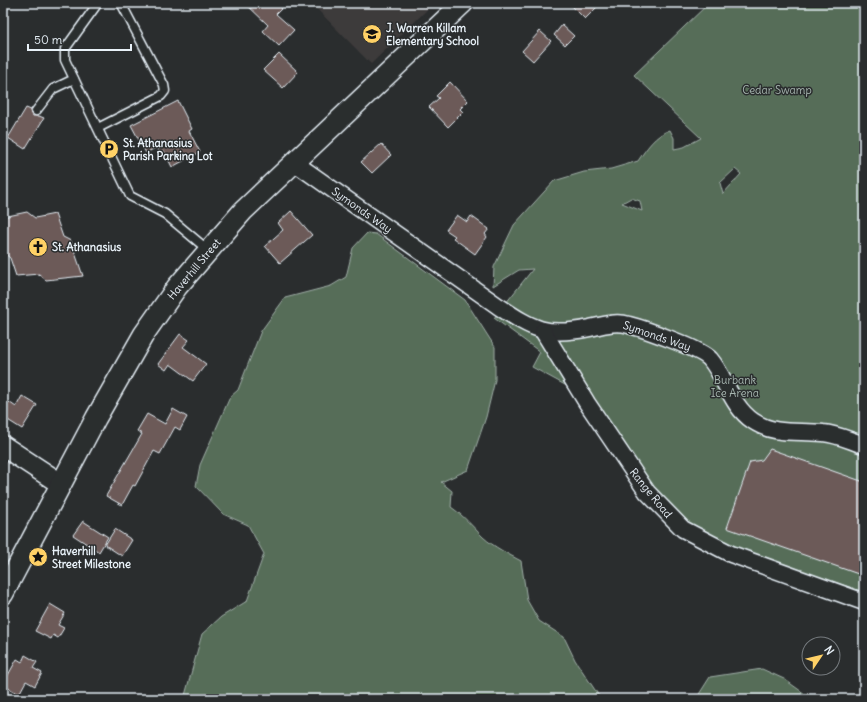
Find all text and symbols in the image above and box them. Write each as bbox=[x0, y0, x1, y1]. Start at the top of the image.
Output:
place label: J. Warren Killam Elementary School bbox=[386, 21, 479, 49]
school or university icon: J. Warren Killam Elementary School bbox=[361, 23, 383, 45]
scale bar bbox=[28, 26, 131, 52]
text: 50 m bbox=[34, 32, 63, 47]
park label: Cedar Swamp bbox=[742, 83, 812, 97]
place label: St. Athanasius Parish Parking Lot bbox=[123, 136, 213, 164]
parking icon: St. Athanasius Parish Parking Lot bbox=[98, 138, 120, 160]
street label: Symonds Way bbox=[329, 184, 395, 236]
street label: Haverhill Street bbox=[164, 235, 224, 302]
church icon: St. Athanasius bbox=[27, 236, 49, 258]
place label: St. Athanasius bbox=[52, 240, 121, 254]
street label: Symonds Way bbox=[621, 318, 693, 354]
park label: Burbank Ice Arena bbox=[711, 373, 759, 400]
street label: Range Road bbox=[627, 465, 676, 521]
place label: Haverhill Street Milestone bbox=[52, 544, 131, 571]
place icon: Haverhill Street Milestone bbox=[27, 546, 49, 568]
north arrow bbox=[801, 636, 841, 676]
text: N bbox=[821, 643, 837, 657]

